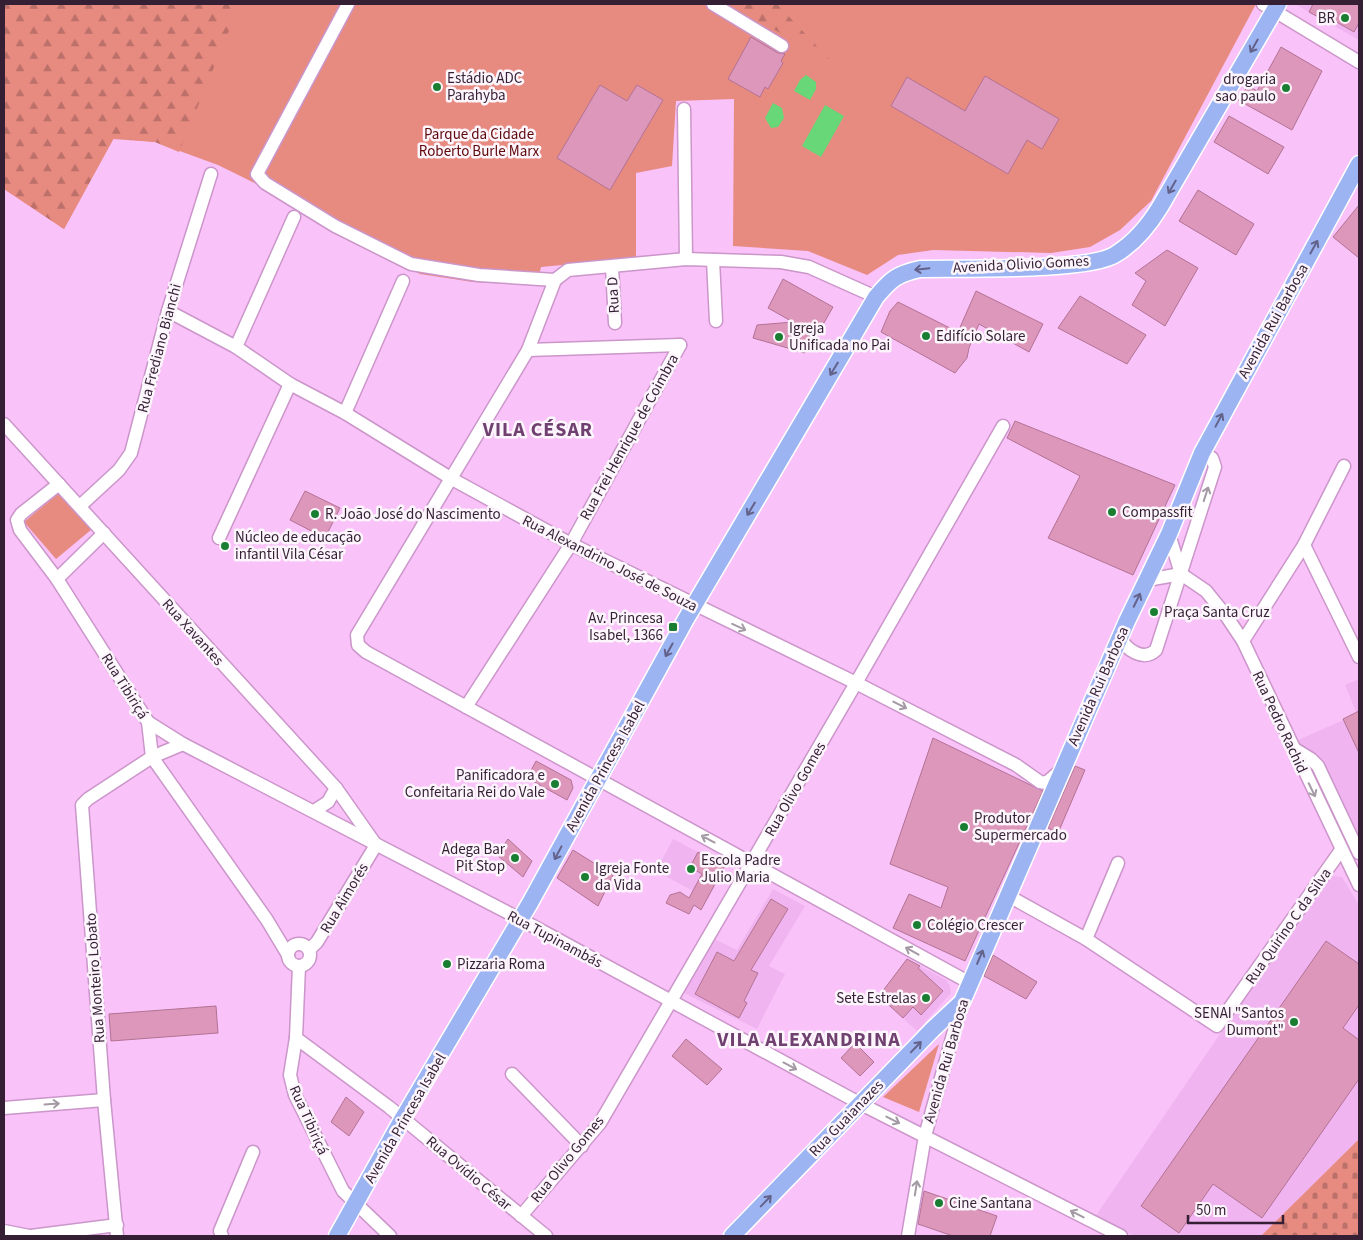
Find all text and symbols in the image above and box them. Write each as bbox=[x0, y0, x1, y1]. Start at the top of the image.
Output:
place label: BR bbox=[1318, 8, 1335, 29]
marker: BR bbox=[1339, 12, 1351, 24]
one-way arrow bbox=[1248, 38, 1258, 53]
place label: Estádio ADC Parahyba bbox=[447, 68, 523, 106]
place label: drogaria sao paulo bbox=[1215, 69, 1276, 107]
marker: Estádio ADC Parahyba bbox=[431, 81, 443, 93]
marker: drogaria sao paulo bbox=[1280, 82, 1292, 94]
park label: Parque da Cidade Roberto Burle Marx bbox=[419, 124, 539, 162]
one-way arrow bbox=[1167, 179, 1177, 193]
one-way arrow bbox=[1309, 240, 1319, 255]
street label: Avenida Olivio Gomes bbox=[953, 250, 1090, 279]
street label: Avenida Rui Barbosa bbox=[1233, 260, 1314, 382]
one-way arrow bbox=[914, 264, 930, 274]
street label: Rua D bbox=[602, 276, 625, 314]
street label: Rua Frediano Bianchi bbox=[132, 281, 187, 415]
place label: Igreja Unificada no Pai bbox=[789, 318, 890, 356]
place label: Edifício Solare bbox=[936, 326, 1026, 347]
marker: Edifício Solare bbox=[920, 330, 932, 342]
marker: Igreja Unificada no Pai bbox=[773, 331, 785, 343]
street label: Rua Frei Henrique de Coimbra bbox=[575, 350, 684, 524]
one-way arrow bbox=[828, 362, 838, 376]
one-way arrow bbox=[1214, 413, 1224, 428]
district label: VILA CÉSAR bbox=[482, 416, 593, 444]
one-way arrow bbox=[1202, 486, 1212, 502]
one-way arrow bbox=[745, 502, 755, 516]
place label: Compassfit bbox=[1122, 502, 1193, 523]
place label: R. João José do Nascimento bbox=[325, 504, 501, 525]
marker: Compassfit bbox=[1106, 506, 1118, 518]
marker: R. João José do Nascimento bbox=[309, 508, 321, 520]
street label: Rua Alexandrino José de Souza bbox=[519, 510, 701, 617]
place label: Núcleo de educação infantil Vila César bbox=[235, 527, 361, 565]
marker: Núcleo de educação infantil Vila César bbox=[219, 540, 231, 552]
one-way arrow bbox=[1133, 593, 1142, 608]
street label: Rua Xavantes bbox=[157, 594, 228, 670]
place label: Praça Santa Cruz bbox=[1164, 602, 1270, 623]
marker: Praça Santa Cruz bbox=[1148, 606, 1160, 618]
place label: Av. Princesa Isabel, 1366 bbox=[588, 608, 663, 646]
marker: Av. Princesa Isabel, 1366 bbox=[667, 621, 679, 633]
one-way arrow bbox=[731, 623, 746, 633]
street label: Avenida Rui Barbosa bbox=[1063, 623, 1134, 749]
one-way arrow bbox=[664, 642, 674, 656]
street label: Rua Tibiriçá bbox=[96, 649, 153, 723]
street label: Rua Pedro Rachid bbox=[1247, 668, 1312, 777]
street label: Avenida Princesa Isabel bbox=[561, 697, 650, 836]
one-way arrow bbox=[892, 701, 907, 711]
street label: Rua Olivo Gomes bbox=[760, 738, 831, 841]
place label: Panificadora e Confeitaria Rei do Vale bbox=[405, 765, 545, 803]
marker: Panificadora e Confeitaria Rei do Vale bbox=[549, 778, 561, 790]
one-way arrow bbox=[1308, 782, 1318, 797]
place label: Produtor Supermercado bbox=[974, 808, 1067, 846]
marker: Produtor Supermercado bbox=[958, 821, 970, 833]
one-way arrow bbox=[701, 833, 716, 843]
place label: Adega Bar Pit Stop bbox=[442, 839, 506, 877]
one-way arrow bbox=[552, 846, 562, 860]
place label: Escola Padre Julio Maria bbox=[701, 850, 780, 888]
marker: Adega Bar Pit Stop bbox=[509, 852, 521, 864]
place label: Igreja Fonte da Vida bbox=[595, 858, 669, 896]
street label: Rua Aimorés bbox=[315, 859, 374, 937]
marker: Escola Padre Julio Maria bbox=[685, 863, 697, 875]
street label: Rua Quirino C da Silva bbox=[1240, 864, 1336, 989]
marker: Igreja Fonte da Vida bbox=[579, 871, 591, 883]
street label: Rua Tupinambás bbox=[504, 906, 606, 973]
street label: Rua Monteiro Lobato bbox=[80, 912, 111, 1044]
place label: Colégio Crescer bbox=[927, 915, 1024, 936]
marker: Colégio Crescer bbox=[911, 919, 923, 931]
one-way arrow bbox=[905, 945, 919, 955]
one-way arrow bbox=[976, 950, 986, 965]
place label: Pizzaria Roma bbox=[457, 954, 545, 975]
marker: Pizzaria Roma bbox=[441, 958, 453, 970]
place label: Sete Estrelas bbox=[836, 988, 916, 1009]
marker: Sete Estrelas bbox=[920, 992, 932, 1004]
street label: Avenida Rui Barbosa bbox=[919, 997, 974, 1126]
place label: SENAI "Santos Dumont" bbox=[1194, 1003, 1284, 1041]
marker: SENAI "Santos Dumont" bbox=[1288, 1016, 1300, 1028]
district label: VILA ALEXANDRINA bbox=[716, 1026, 901, 1054]
one-way arrow bbox=[909, 1041, 922, 1053]
street label: Avenida Princesa Isabel bbox=[360, 1049, 451, 1187]
one-way arrow bbox=[783, 1061, 798, 1071]
street label: Rua Guaianazes bbox=[804, 1075, 888, 1161]
street label: Rua Tibiriçá bbox=[284, 1082, 333, 1158]
one-way arrow bbox=[44, 1099, 60, 1109]
street label: Rua Olivo Gomes bbox=[526, 1111, 609, 1207]
one-way arrow bbox=[885, 1116, 900, 1125]
street label: Rua Ovídio César bbox=[421, 1131, 517, 1216]
one-way arrow bbox=[912, 1181, 922, 1197]
scale bar bbox=[1188, 1192, 1283, 1224]
place label: Cine Santana bbox=[949, 1193, 1032, 1214]
one-way arrow bbox=[760, 1195, 772, 1208]
marker: Cine Santana bbox=[933, 1197, 945, 1209]
text: 50 m bbox=[1196, 1200, 1226, 1221]
one-way arrow bbox=[1070, 1209, 1085, 1219]

